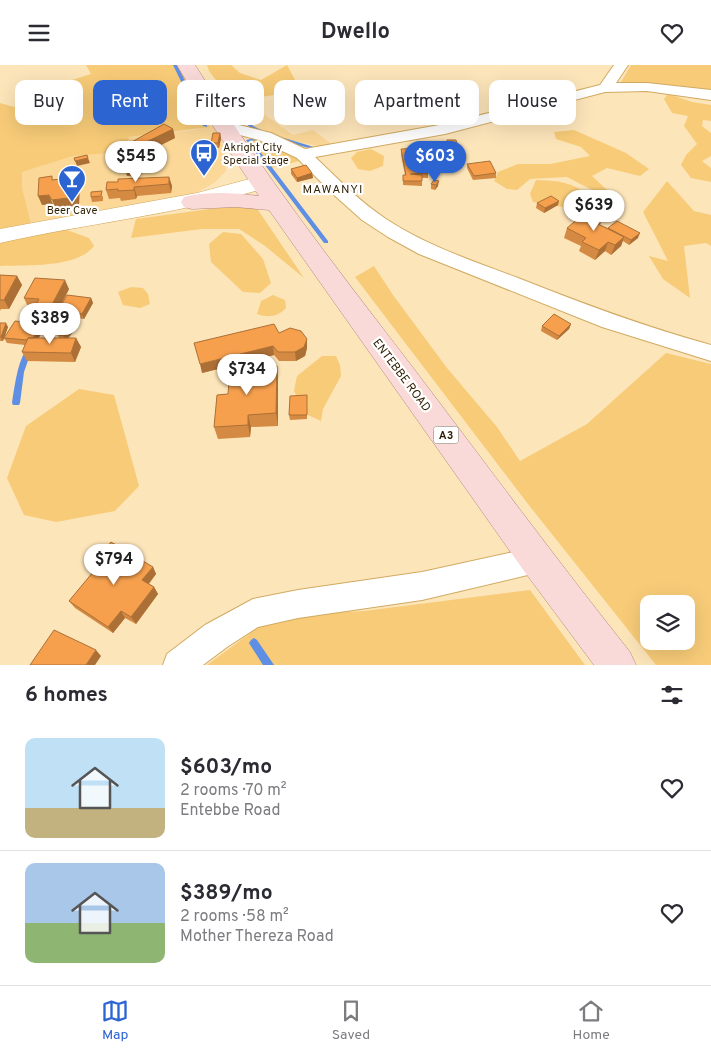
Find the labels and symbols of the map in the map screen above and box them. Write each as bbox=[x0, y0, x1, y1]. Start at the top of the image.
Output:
bus stop icon: Akright City Special stage bbox=[189, 138, 219, 177]
pin: $545 bbox=[106, 141, 166, 183]
place label: Akright City Special stage bbox=[223, 141, 289, 168]
pin: $603 bbox=[405, 141, 465, 183]
bar icon: Beer Cave bbox=[57, 164, 87, 203]
district label: MAWANYI bbox=[303, 182, 363, 198]
pin: $639 bbox=[564, 189, 624, 232]
place label: Beer Cave bbox=[47, 204, 97, 218]
pin: $389 bbox=[20, 303, 80, 345]
street label: ENTEBBE ROAD bbox=[368, 336, 434, 415]
pin: $734 bbox=[217, 353, 277, 396]
road number: A3 bbox=[434, 427, 458, 443]
pin: $794 bbox=[84, 543, 144, 586]

